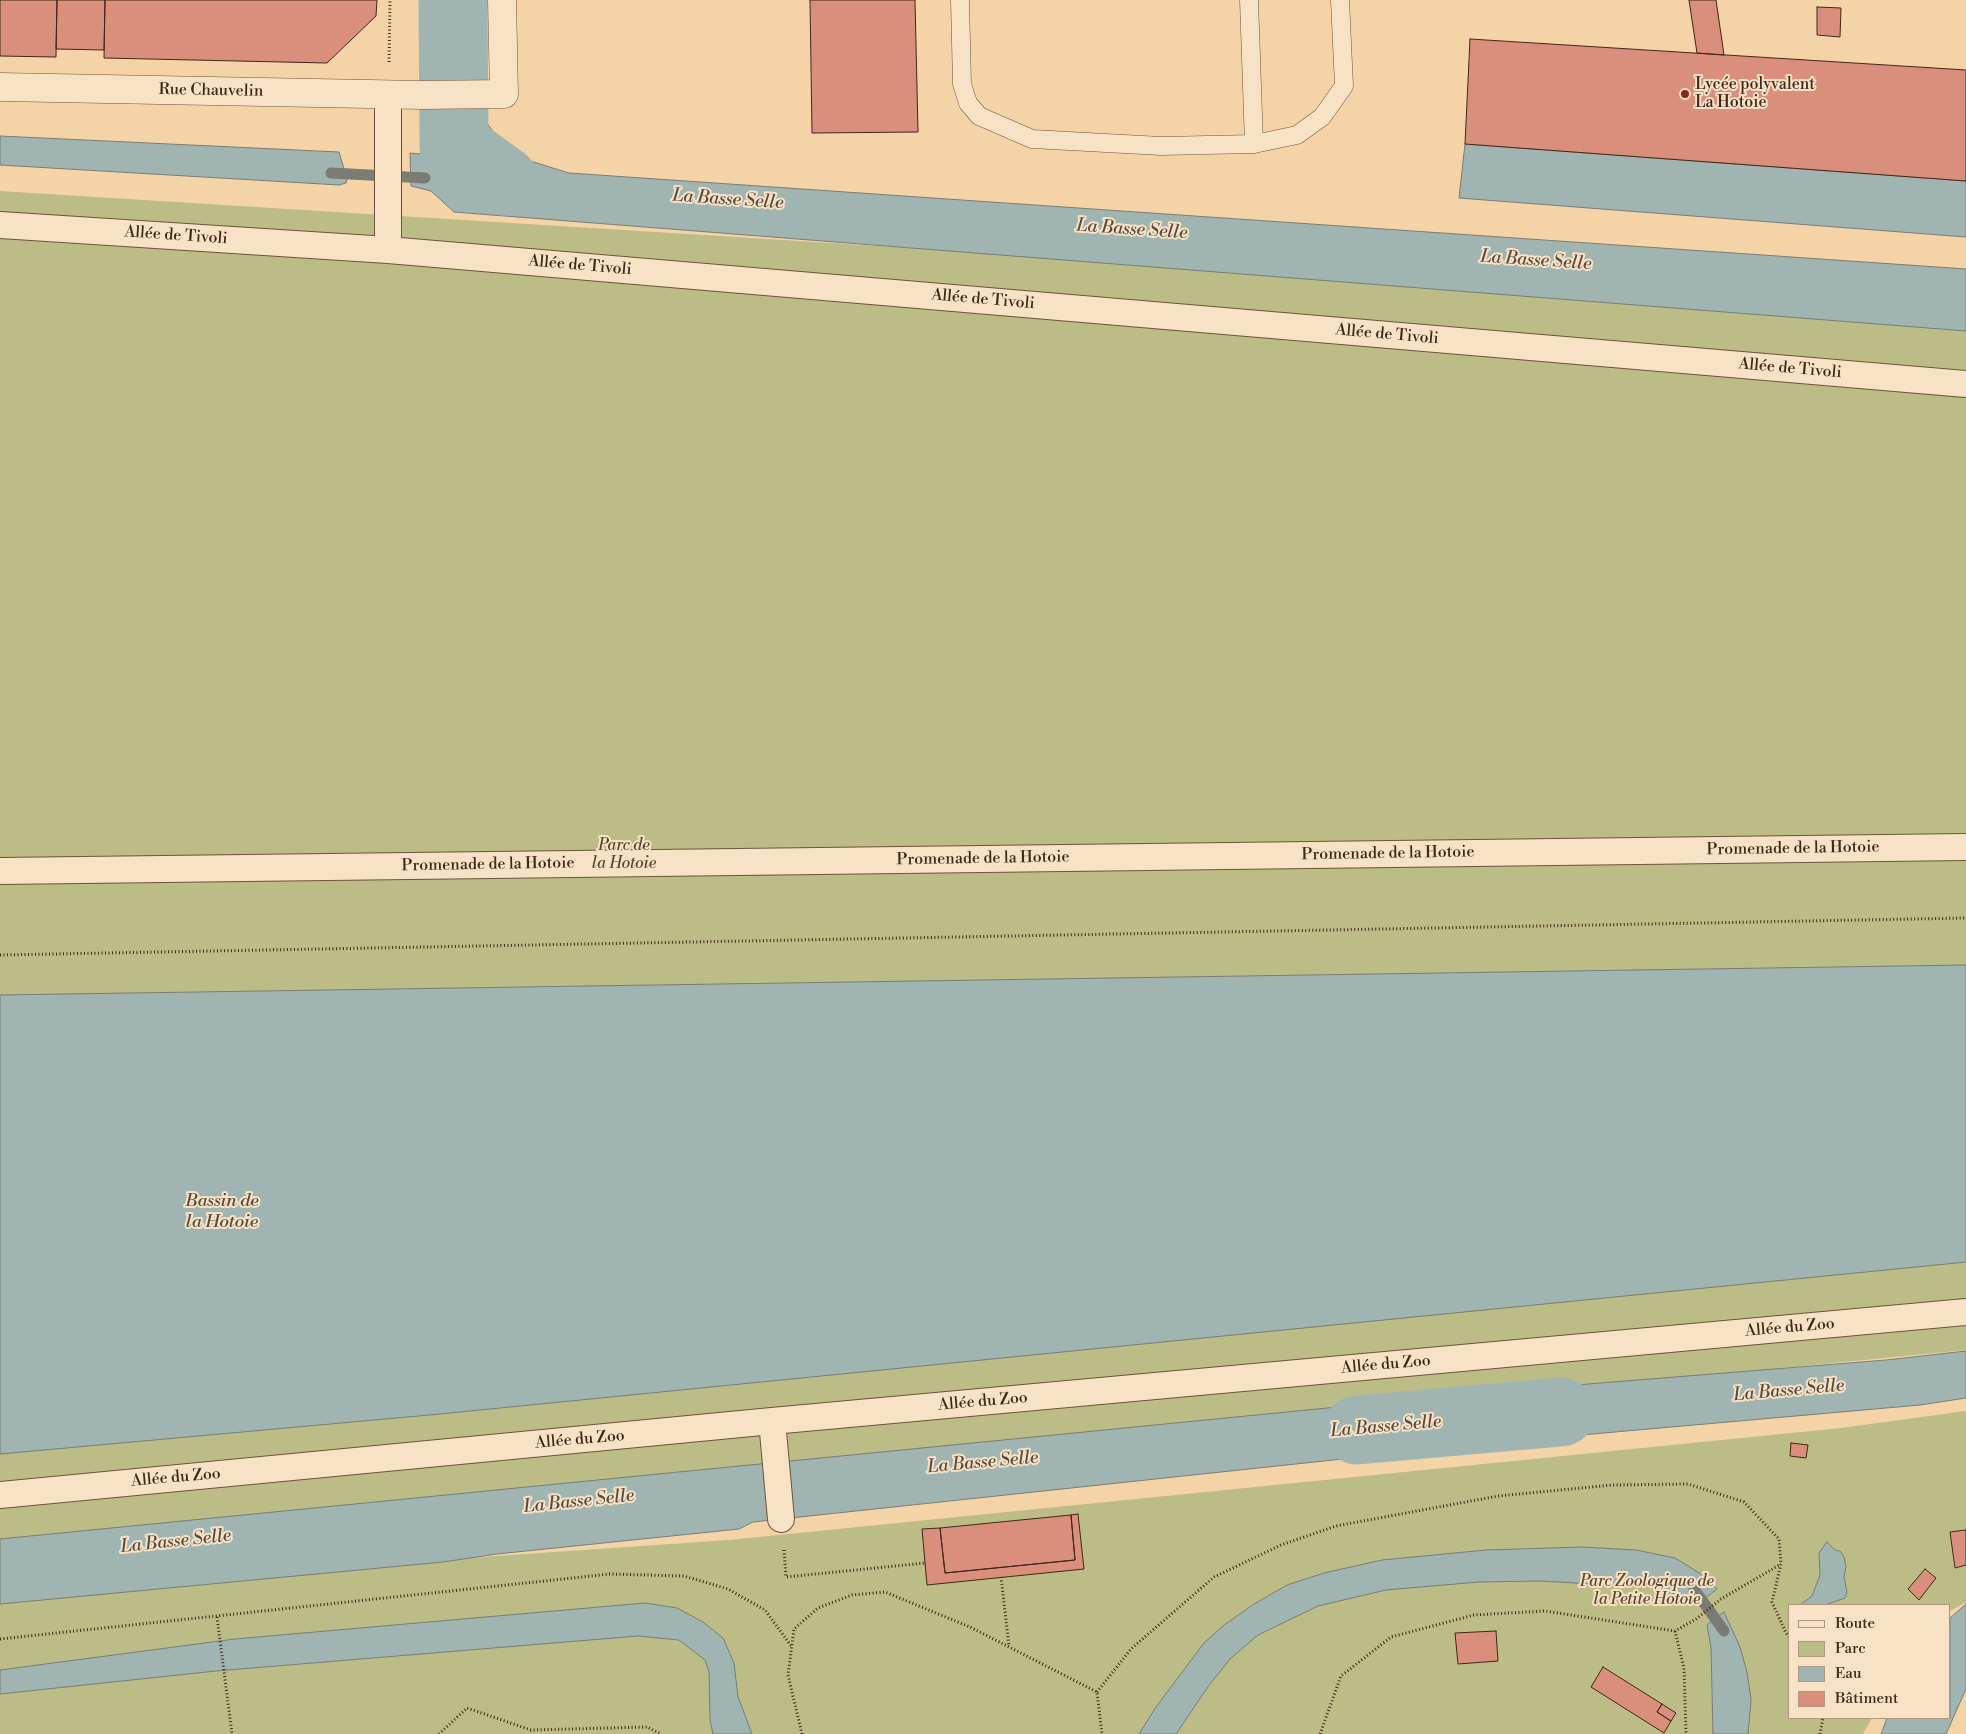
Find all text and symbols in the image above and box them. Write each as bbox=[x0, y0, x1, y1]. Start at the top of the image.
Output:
place label: Lycée polyvalent La Hotoie bbox=[1695, 75, 1815, 113]
street label: Rue Chauvelin bbox=[159, 80, 263, 102]
marker: Lycée polyvalent La Hotoie bbox=[1679, 88, 1691, 100]
water label: La Basse Selle bbox=[672, 185, 784, 215]
water label: La Basse Selle bbox=[1076, 215, 1188, 245]
street label: Allée de Tivoli bbox=[124, 223, 228, 249]
water label: La Basse Selle bbox=[1480, 246, 1592, 276]
street label: Allée de Tivoli bbox=[528, 252, 632, 280]
street label: Allée de Tivoli bbox=[931, 286, 1035, 314]
street label: Allée de Tivoli bbox=[1335, 321, 1439, 349]
street label: Allée de Tivoli bbox=[1738, 355, 1842, 383]
park label: Parc de la Hotoie bbox=[592, 836, 656, 874]
street label: Promenade de la Hotoie bbox=[1706, 838, 1880, 860]
street label: Promenade de la Hotoie bbox=[1301, 843, 1475, 865]
street label: Promenade de la Hotoie bbox=[896, 848, 1070, 870]
street label: Promenade de la Hotoie bbox=[401, 854, 575, 876]
water label: Bassin de la Hotoie bbox=[185, 1191, 259, 1234]
street label: Allée du Zoo bbox=[1744, 1315, 1836, 1341]
street label: Allée du Zoo bbox=[1340, 1352, 1432, 1378]
water label: La Basse Selle bbox=[1733, 1375, 1845, 1407]
street label: Allée du Zoo bbox=[937, 1389, 1029, 1415]
water label: La Basse Selle bbox=[1330, 1411, 1442, 1443]
street label: Allée du Zoo bbox=[534, 1427, 626, 1453]
water label: La Basse Selle bbox=[927, 1447, 1039, 1479]
street label: Allée du Zoo bbox=[130, 1465, 222, 1491]
water label: La Basse Selle bbox=[523, 1485, 635, 1519]
water label: La Basse Selle bbox=[120, 1525, 232, 1559]
park label: Parc Zoologique de la Petite Hotoie bbox=[1580, 1572, 1714, 1610]
legend bbox=[1788, 1604, 1951, 1719]
text: Route bbox=[1835, 1614, 1875, 1633]
text: Parc bbox=[1835, 1639, 1866, 1658]
text: Eau bbox=[1835, 1664, 1862, 1683]
text: Bâtiment bbox=[1835, 1689, 1898, 1708]

